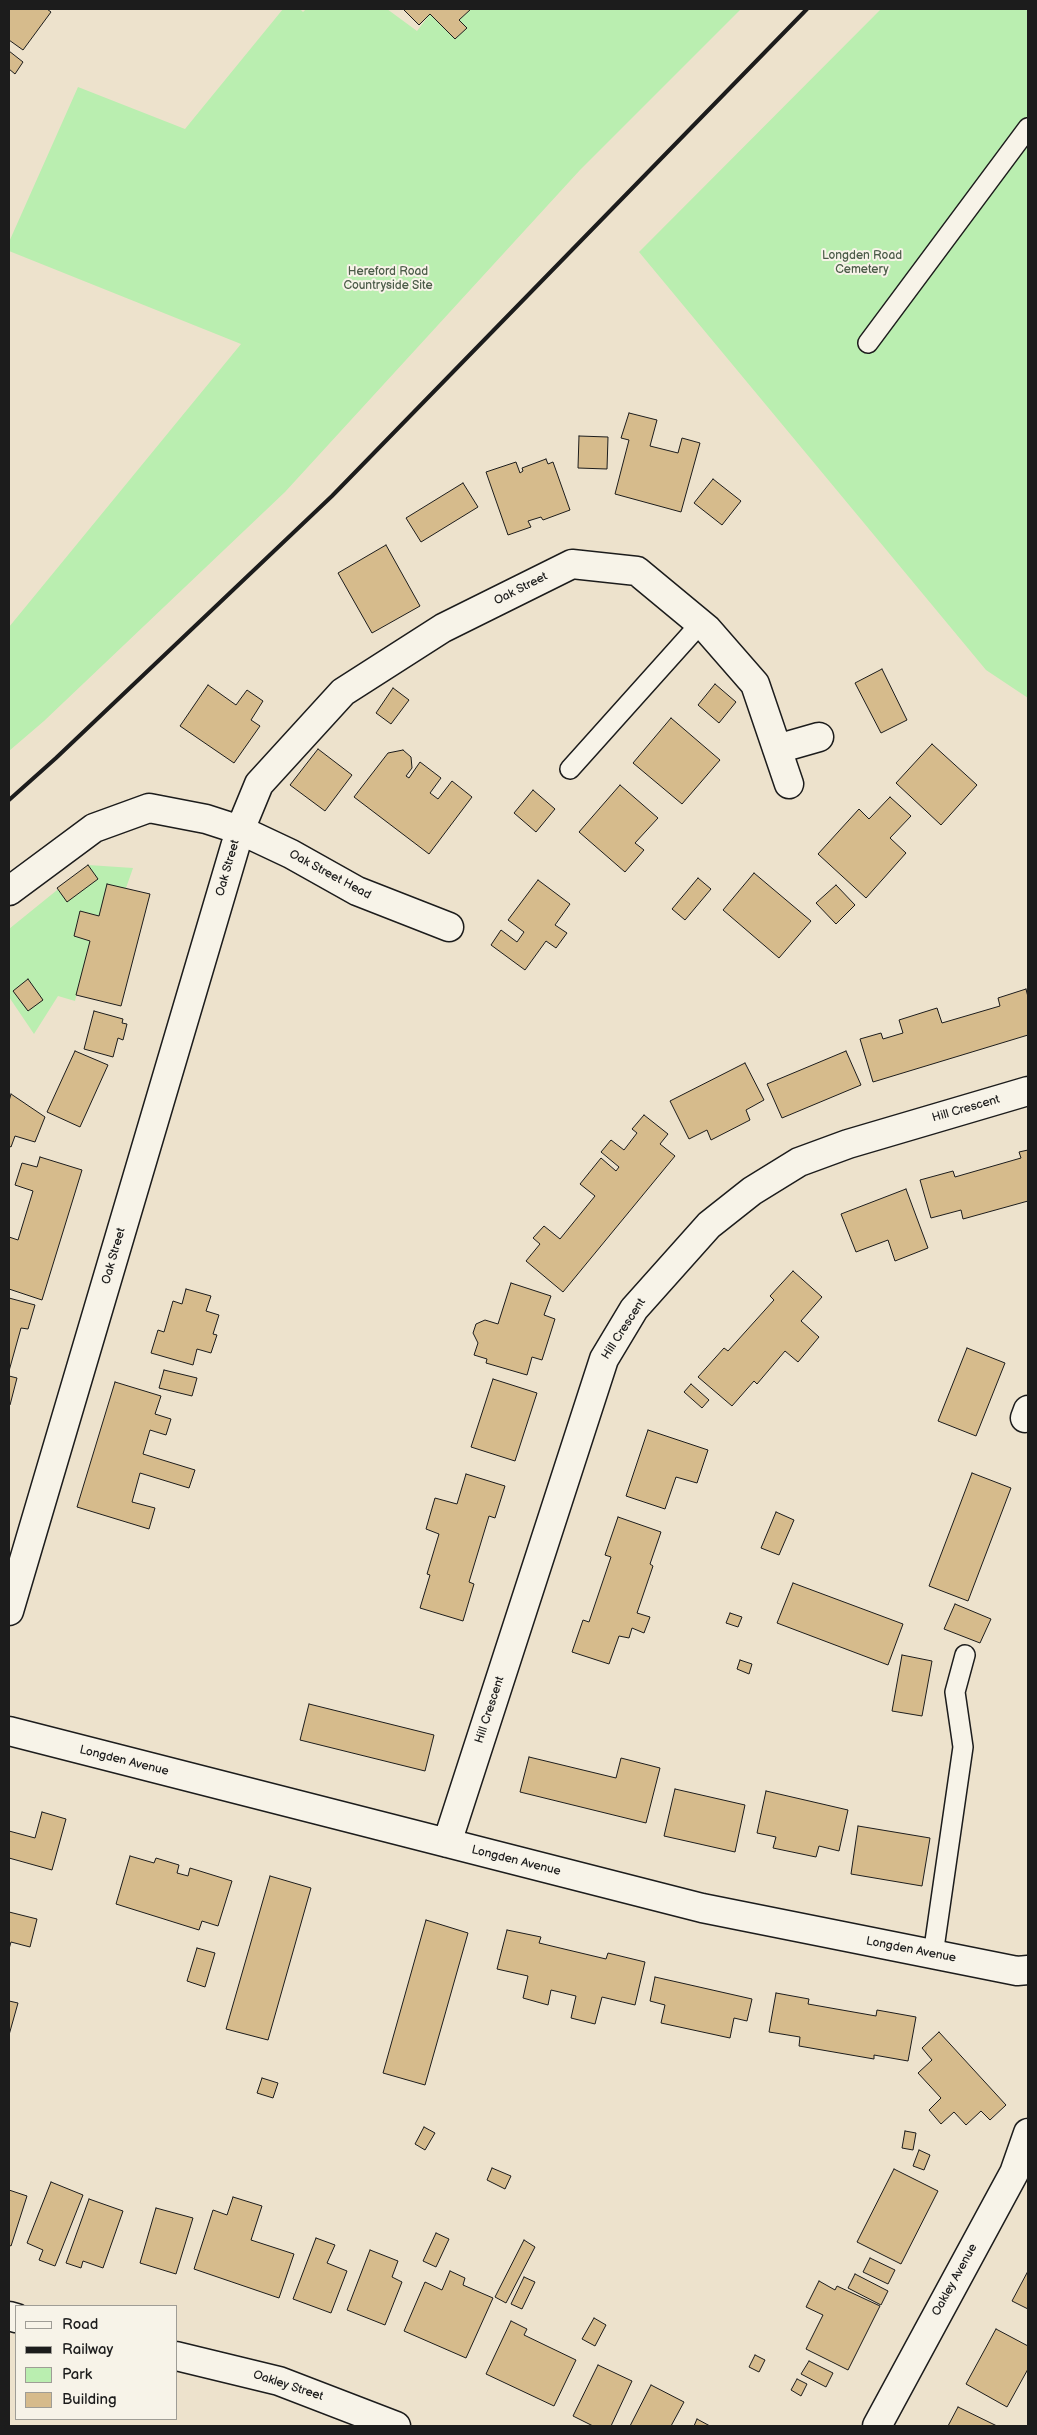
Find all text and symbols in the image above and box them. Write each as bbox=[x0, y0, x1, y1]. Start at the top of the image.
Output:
park label: Longden Road Cemetery bbox=[822, 249, 902, 277]
park label: Hereford Road Countryside Site bbox=[343, 265, 433, 293]
street label: Oak Street bbox=[492, 569, 550, 609]
street label: Oak Street bbox=[213, 838, 243, 898]
street label: Oak Street Head bbox=[287, 847, 373, 903]
street label: Hill Crescent bbox=[930, 1092, 1002, 1126]
street label: Oak Street bbox=[99, 1226, 129, 1286]
street label: Hill Crescent bbox=[599, 1296, 649, 1362]
street label: Hill Crescent bbox=[472, 1675, 508, 1745]
street label: Longden Avenue bbox=[78, 1743, 170, 1779]
street label: Longden Avenue bbox=[470, 1843, 562, 1879]
street label: Longden Avenue bbox=[865, 1934, 957, 1966]
street label: Oakley Avenue bbox=[929, 2241, 981, 2319]
legend bbox=[15, 2305, 178, 2420]
text: Road bbox=[62, 2315, 98, 2334]
text: Railway bbox=[62, 2340, 113, 2359]
text: Park bbox=[62, 2365, 92, 2384]
street label: Oakley Street bbox=[251, 2368, 325, 2404]
text: Building bbox=[62, 2390, 117, 2409]

